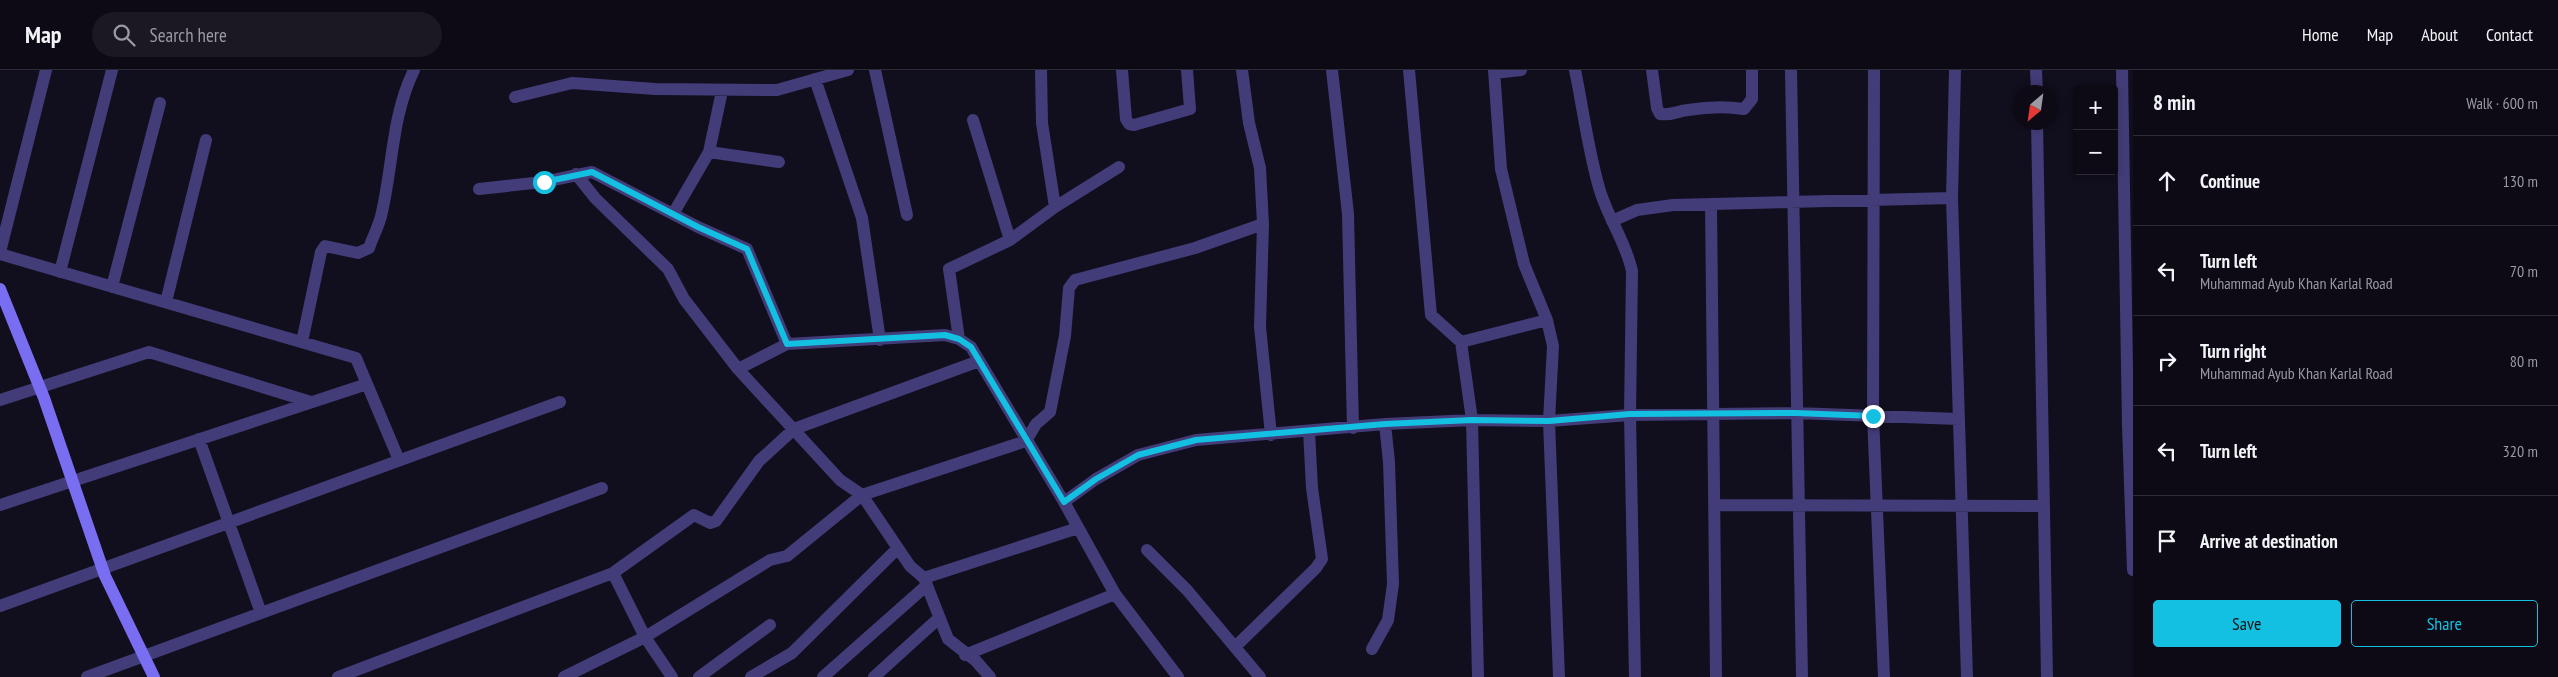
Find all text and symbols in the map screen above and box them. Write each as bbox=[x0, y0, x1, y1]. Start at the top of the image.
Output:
search box bbox=[92, 12, 442, 57]
text: Map bbox=[25, 19, 62, 50]
icon: search bbox=[110, 21, 138, 49]
text: Search here bbox=[150, 23, 227, 47]
text: Home bbox=[2302, 23, 2339, 46]
text: Map bbox=[2367, 23, 2393, 46]
text: About bbox=[2421, 23, 2458, 46]
text: Contact bbox=[2486, 23, 2533, 46]
north arrow bbox=[2013, 85, 2058, 130]
map controls bbox=[2073, 85, 2118, 175]
button: + bbox=[2073, 85, 2118, 130]
text: 8 min bbox=[2153, 89, 2195, 116]
text: Walk · 600 m bbox=[2466, 93, 2538, 113]
button: − bbox=[2073, 130, 2118, 175]
icon: ahead bbox=[2153, 167, 2181, 195]
text: Continue bbox=[2200, 169, 2260, 193]
route start bbox=[533, 171, 556, 194]
text: 130 m bbox=[2503, 171, 2538, 191]
text: Turn left bbox=[2200, 249, 2257, 273]
icon: left bbox=[2153, 257, 2181, 285]
text: 70 m bbox=[2510, 261, 2538, 281]
text: Muhammad Ayub Khan Karlal Road bbox=[2200, 273, 2393, 293]
text: Turn right bbox=[2200, 339, 2266, 363]
icon: right bbox=[2153, 347, 2181, 375]
text: 80 m bbox=[2510, 351, 2538, 371]
text: Muhammad Ayub Khan Karlal Road bbox=[2200, 363, 2393, 383]
route end bbox=[1862, 405, 1885, 428]
icon: left bbox=[2153, 437, 2181, 465]
text: Turn left bbox=[2200, 439, 2257, 463]
text: 320 m bbox=[2503, 441, 2538, 461]
icon: arrive bbox=[2153, 527, 2181, 555]
text: Arrive at destination bbox=[2200, 529, 2338, 553]
button: Save bbox=[2153, 600, 2341, 647]
button: Share bbox=[2351, 600, 2538, 647]

